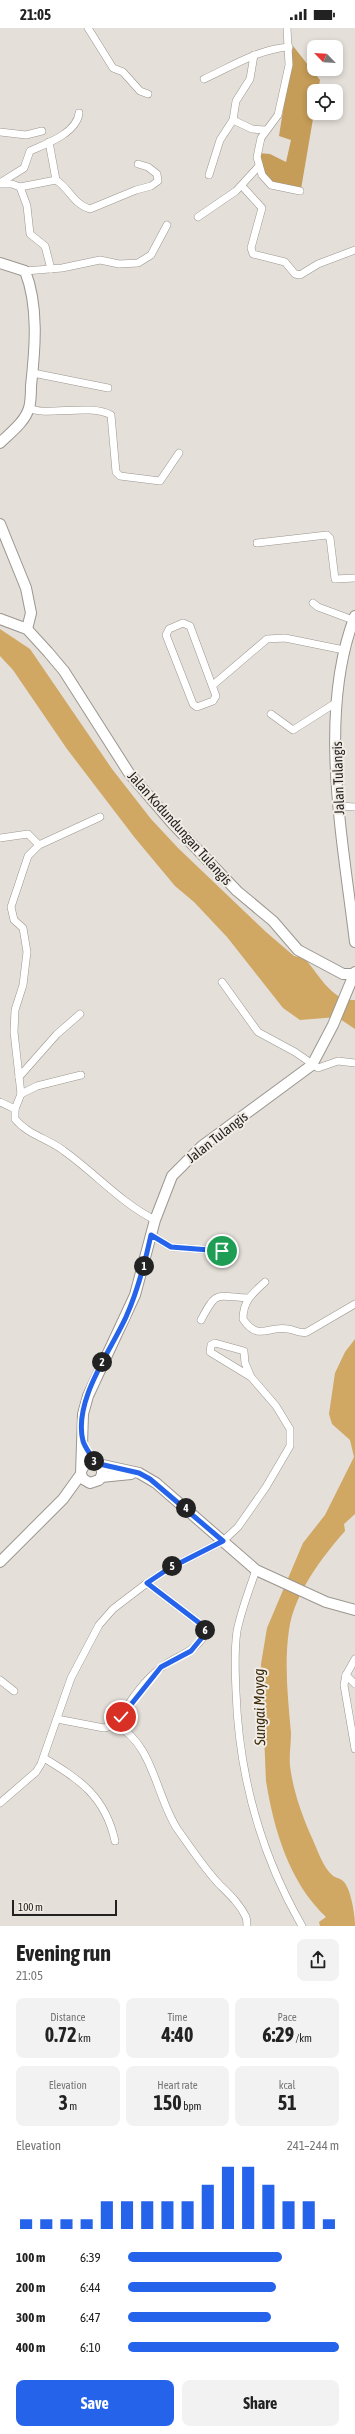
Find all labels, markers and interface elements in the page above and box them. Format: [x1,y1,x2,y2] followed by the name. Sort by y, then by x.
[20,6,51,23] text: 21:05
[307,40,343,76] north arrow
[307,40,343,120] map controls
[307,84,343,120] button: locate
[329,741,347,815] street label: Jalan Tulangis
[125,768,235,888] street label: Jalan Kodundungan Tulangis
[183,1108,251,1166] street label: Jalan Tulangis
[205,1234,239,1268] pin
[211,1240,233,1262] icon: arrive
[134,1256,154,1276] pin: 1
[141,1260,147,1272] text: 1
[92,1352,112,1372] pin: 2
[99,1356,105,1368] text: 2
[84,1451,104,1471] pin: 3
[91,1455,97,1467] text: 3
[176,1498,196,1518] pin: 4
[183,1502,189,1514] text: 4
[162,1556,182,1576] pin: 5
[169,1560,175,1572] text: 5
[195,1620,215,1640] pin: 6
[202,1624,208,1636] text: 6
[250,1668,268,1747] water label: Sungai Moyog
[104,1700,138,1734] pin
[110,1706,132,1728] icon: check
[12,1898,117,1917] scale bar
[18,1901,43,1913] text: 100 m
[297,1939,339,1981] button: share
[16,1940,111,1966] text: Evening run
[16,1968,43,1983] text: 21:05
[50,2011,85,2023] text: Distance
[167,2011,188,2023] text: Time
[277,2011,297,2023] text: Pace
[45,2023,77,2046] text: 0.72
[162,2023,193,2046] text: 4:40
[262,2023,294,2046] text: 6:29
[77,2032,91,2044] text: km
[294,2032,312,2044] text: /km
[49,2079,87,2091] text: Elevation
[157,2079,198,2091] text: Heart rate
[279,2079,296,2091] text: kcal
[58,2091,68,2114] text: 3
[153,2091,182,2114] text: 150
[278,2091,297,2114] text: 51
[68,2100,77,2112] text: m
[182,2100,202,2112] text: bpm
[16,2138,61,2153] text: Elevation
[287,2138,339,2153] text: 241–244 m
[16,2250,45,2265] text: 100 m
[80,2250,101,2265] text: 6:39
[16,2280,45,2295] text: 200 m
[80,2280,101,2295] text: 6:44
[16,2310,45,2325] text: 300 m
[80,2310,101,2325] text: 6:47
[16,2340,45,2355] text: 400 m
[80,2340,101,2355] text: 6:10
[16,2380,174,2426] button: Save
[182,2380,339,2426] button: Share

